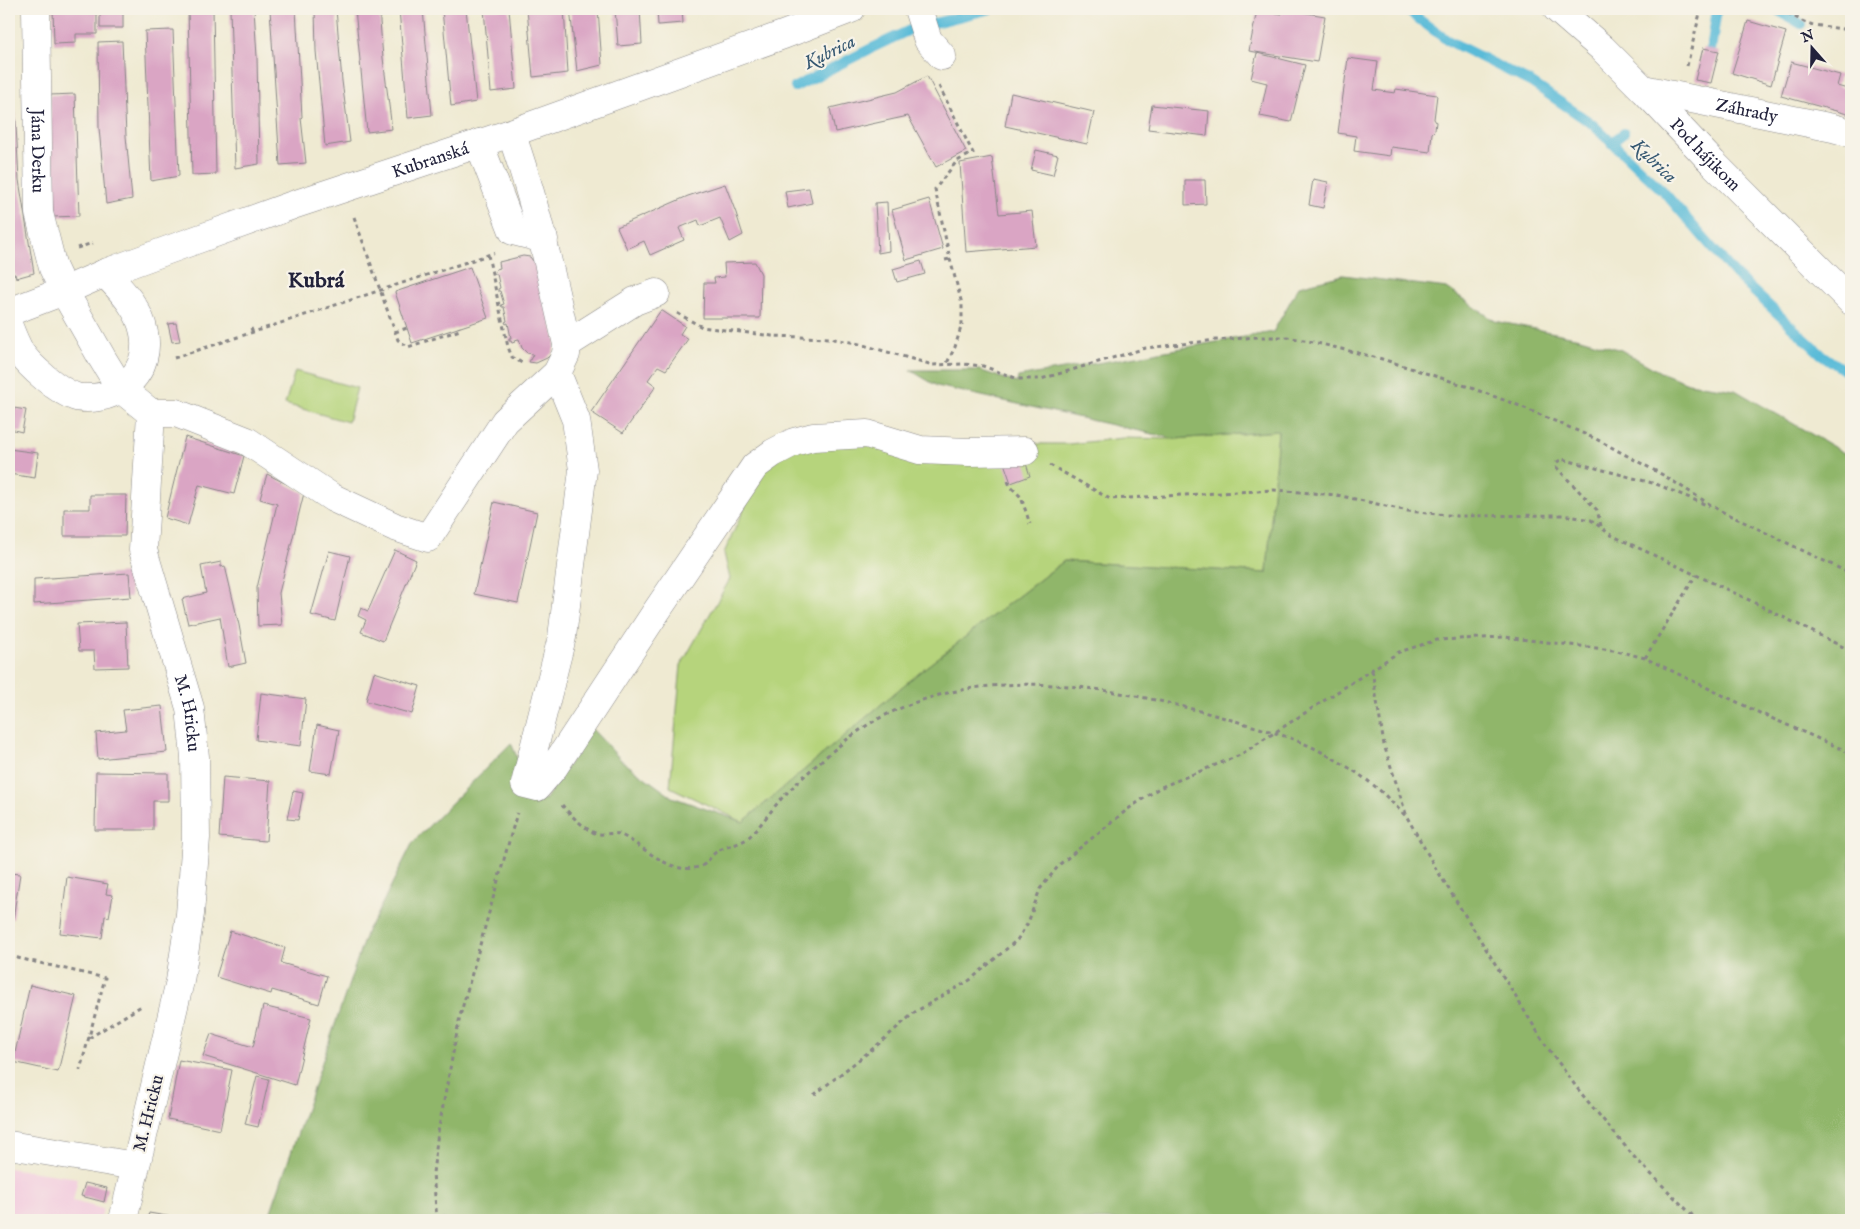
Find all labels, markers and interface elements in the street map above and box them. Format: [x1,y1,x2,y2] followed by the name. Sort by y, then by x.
[1788,22,1838,72] north arrow
[1798,26,1817,48] text: N
[799,30,860,76] water label: Kubrica
[1713,94,1780,129] street label: Záhrady
[24,107,49,193] street label: Jána Derku
[1664,114,1745,197] street label: Pod hájikom
[1625,133,1682,189] water label: Kubrica
[389,138,472,185] street label: Kubranská
[288,267,345,295] district label: Kubrá
[168,672,204,753] street label: M. Hricku
[129,1073,170,1154] street label: M. Hricku

